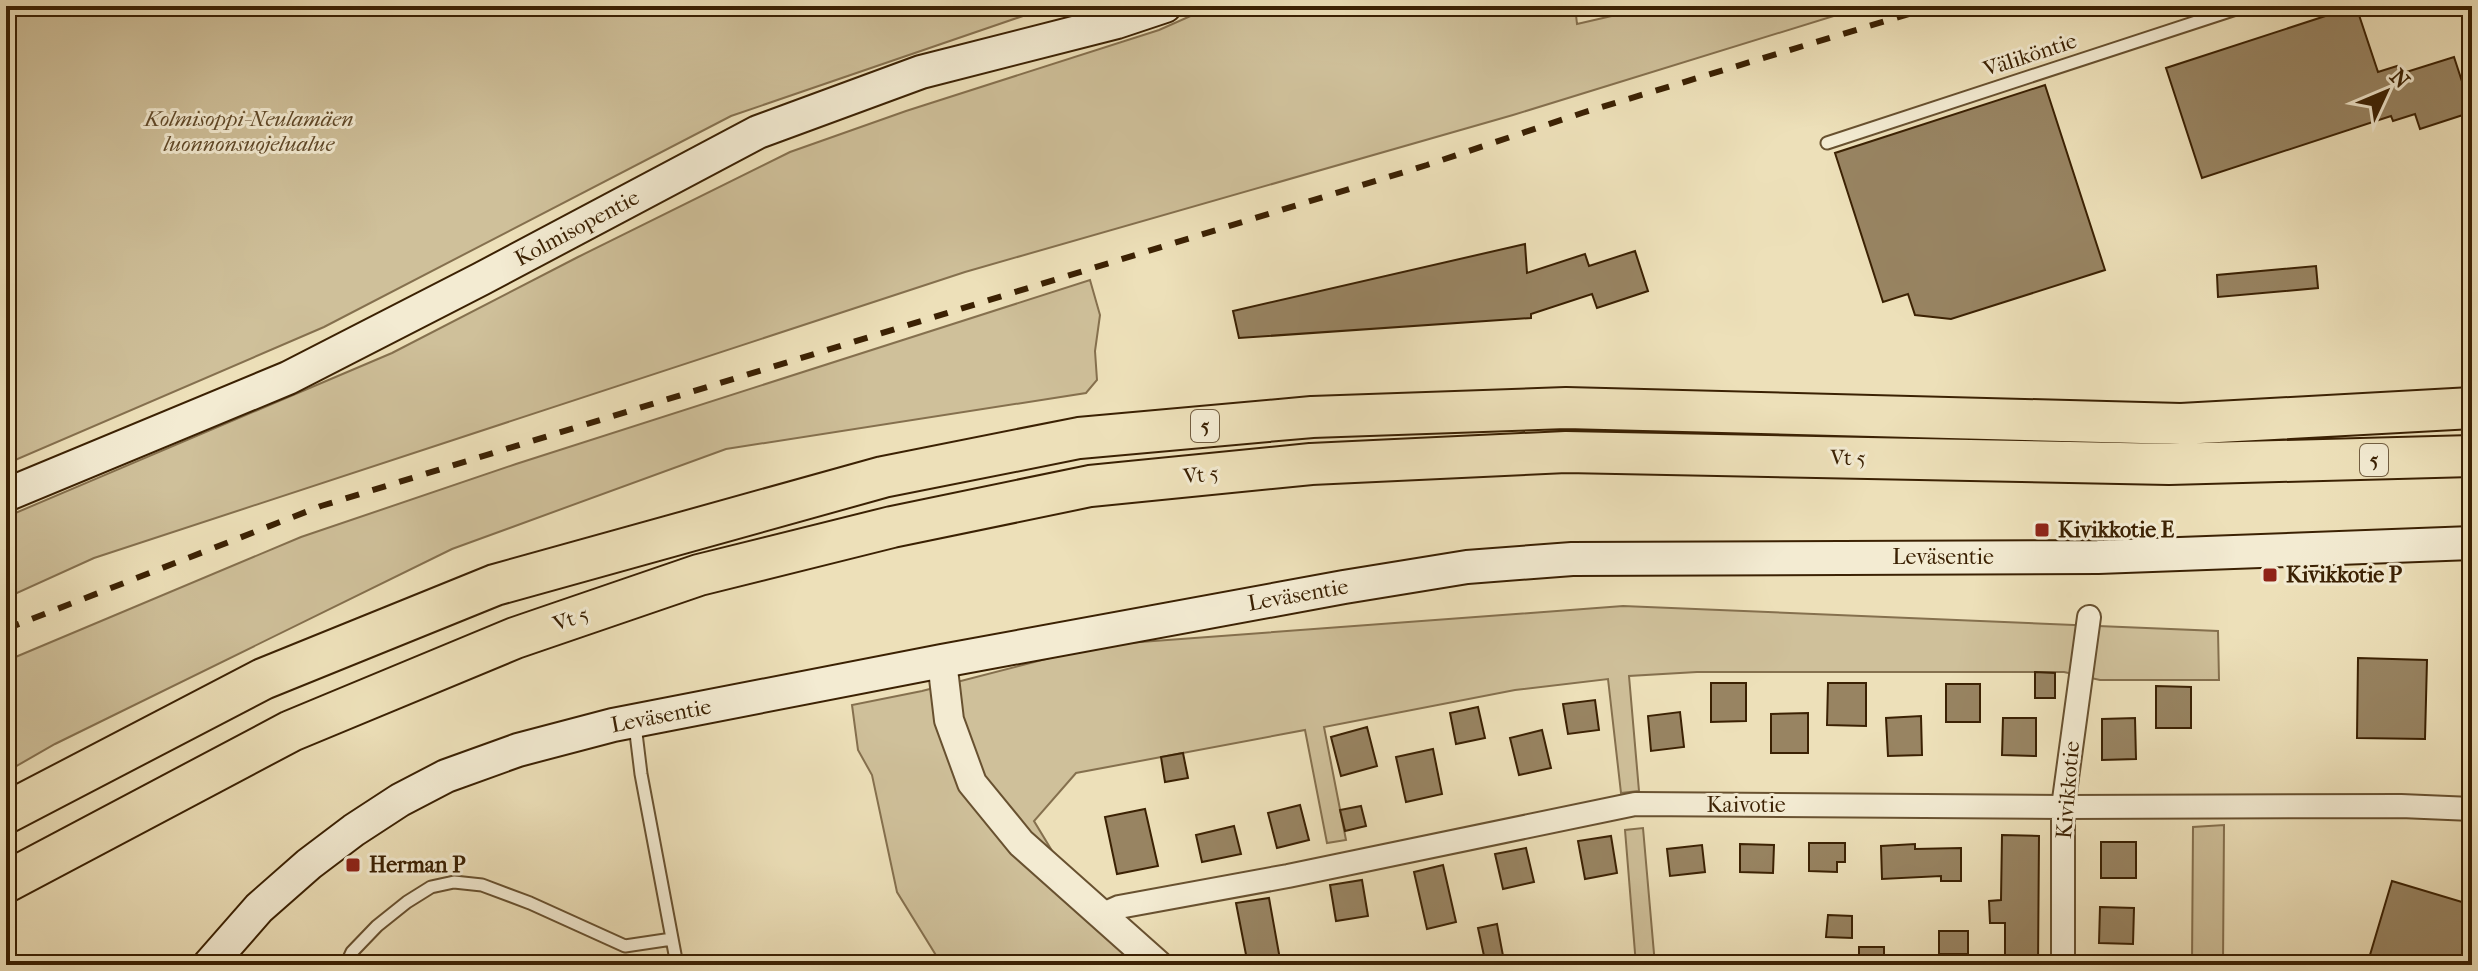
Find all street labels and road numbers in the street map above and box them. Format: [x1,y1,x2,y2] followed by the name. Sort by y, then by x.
[1979,28,2080,83] street label: Väliköntie
[510,184,644,272] street label: Kolmisopentie
[1191,410,1219,442] road number: 5
[2360,444,2388,476] road number: 5
[1829,445,1866,471] street label: Vt 5
[1181,460,1220,490] street label: Vt 5
[1892,544,1994,570] street label: Leväsentie
[1246,573,1350,617] street label: Leväsentie
[549,601,592,637] street label: Vt 5
[609,694,714,738] street label: Leväsentie
[2051,740,2085,840] street label: Kivikkotie
[1706,792,1786,818] street label: Kaivotie

